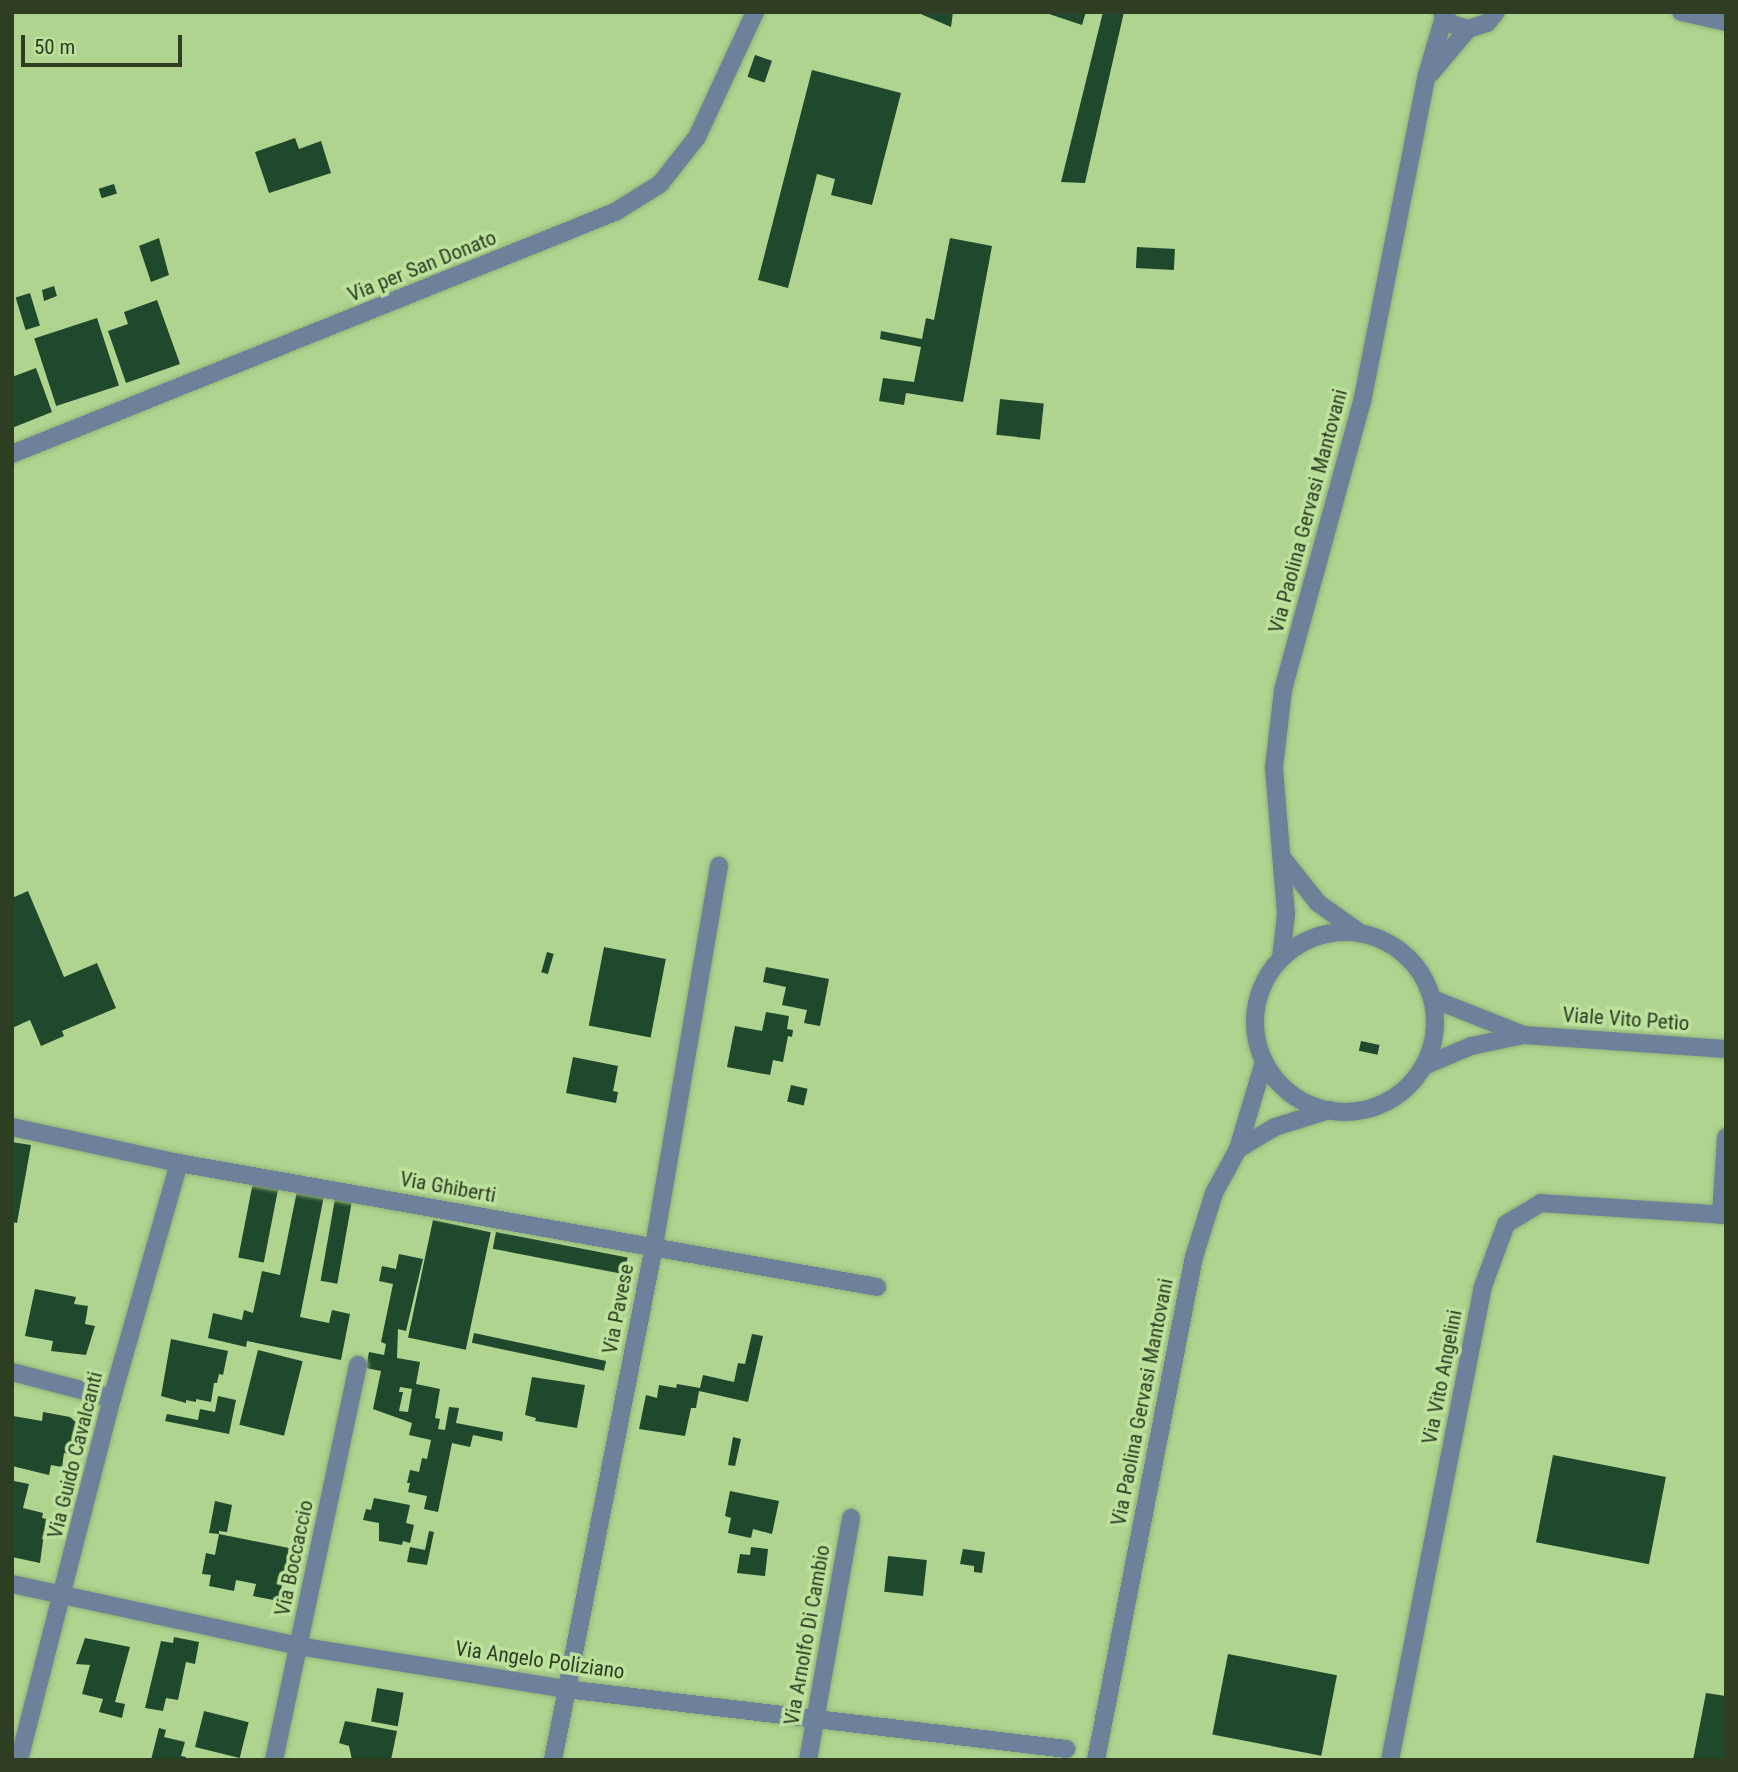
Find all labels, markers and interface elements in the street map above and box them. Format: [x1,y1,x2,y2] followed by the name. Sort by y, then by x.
[24,21,186,65] scale bar
[34,35,75,59] text: 50 m
[344,225,500,307] street label: Via per San Donato
[1263,386,1353,636] street label: Via Paolina Gervasi Mantovani
[1562,1002,1690,1036] street label: Viale Vito Petìo
[398,1166,498,1208] street label: Via Ghiberti
[597,1262,639,1356] street label: Via Pavese
[1106,1276,1178,1528] street label: Via Paolina Gervasi Mantovani
[1417,1308,1467,1446] street label: Via Vito Angelini
[42,1369,108,1541] street label: Via Guido Cavalcanti
[269,1498,319,1618] street label: Via Boccaccio
[779,1543,835,1727] street label: Via Arnolfo Di Cambio
[454,1636,626,1684] street label: Via Angelo Poliziano

